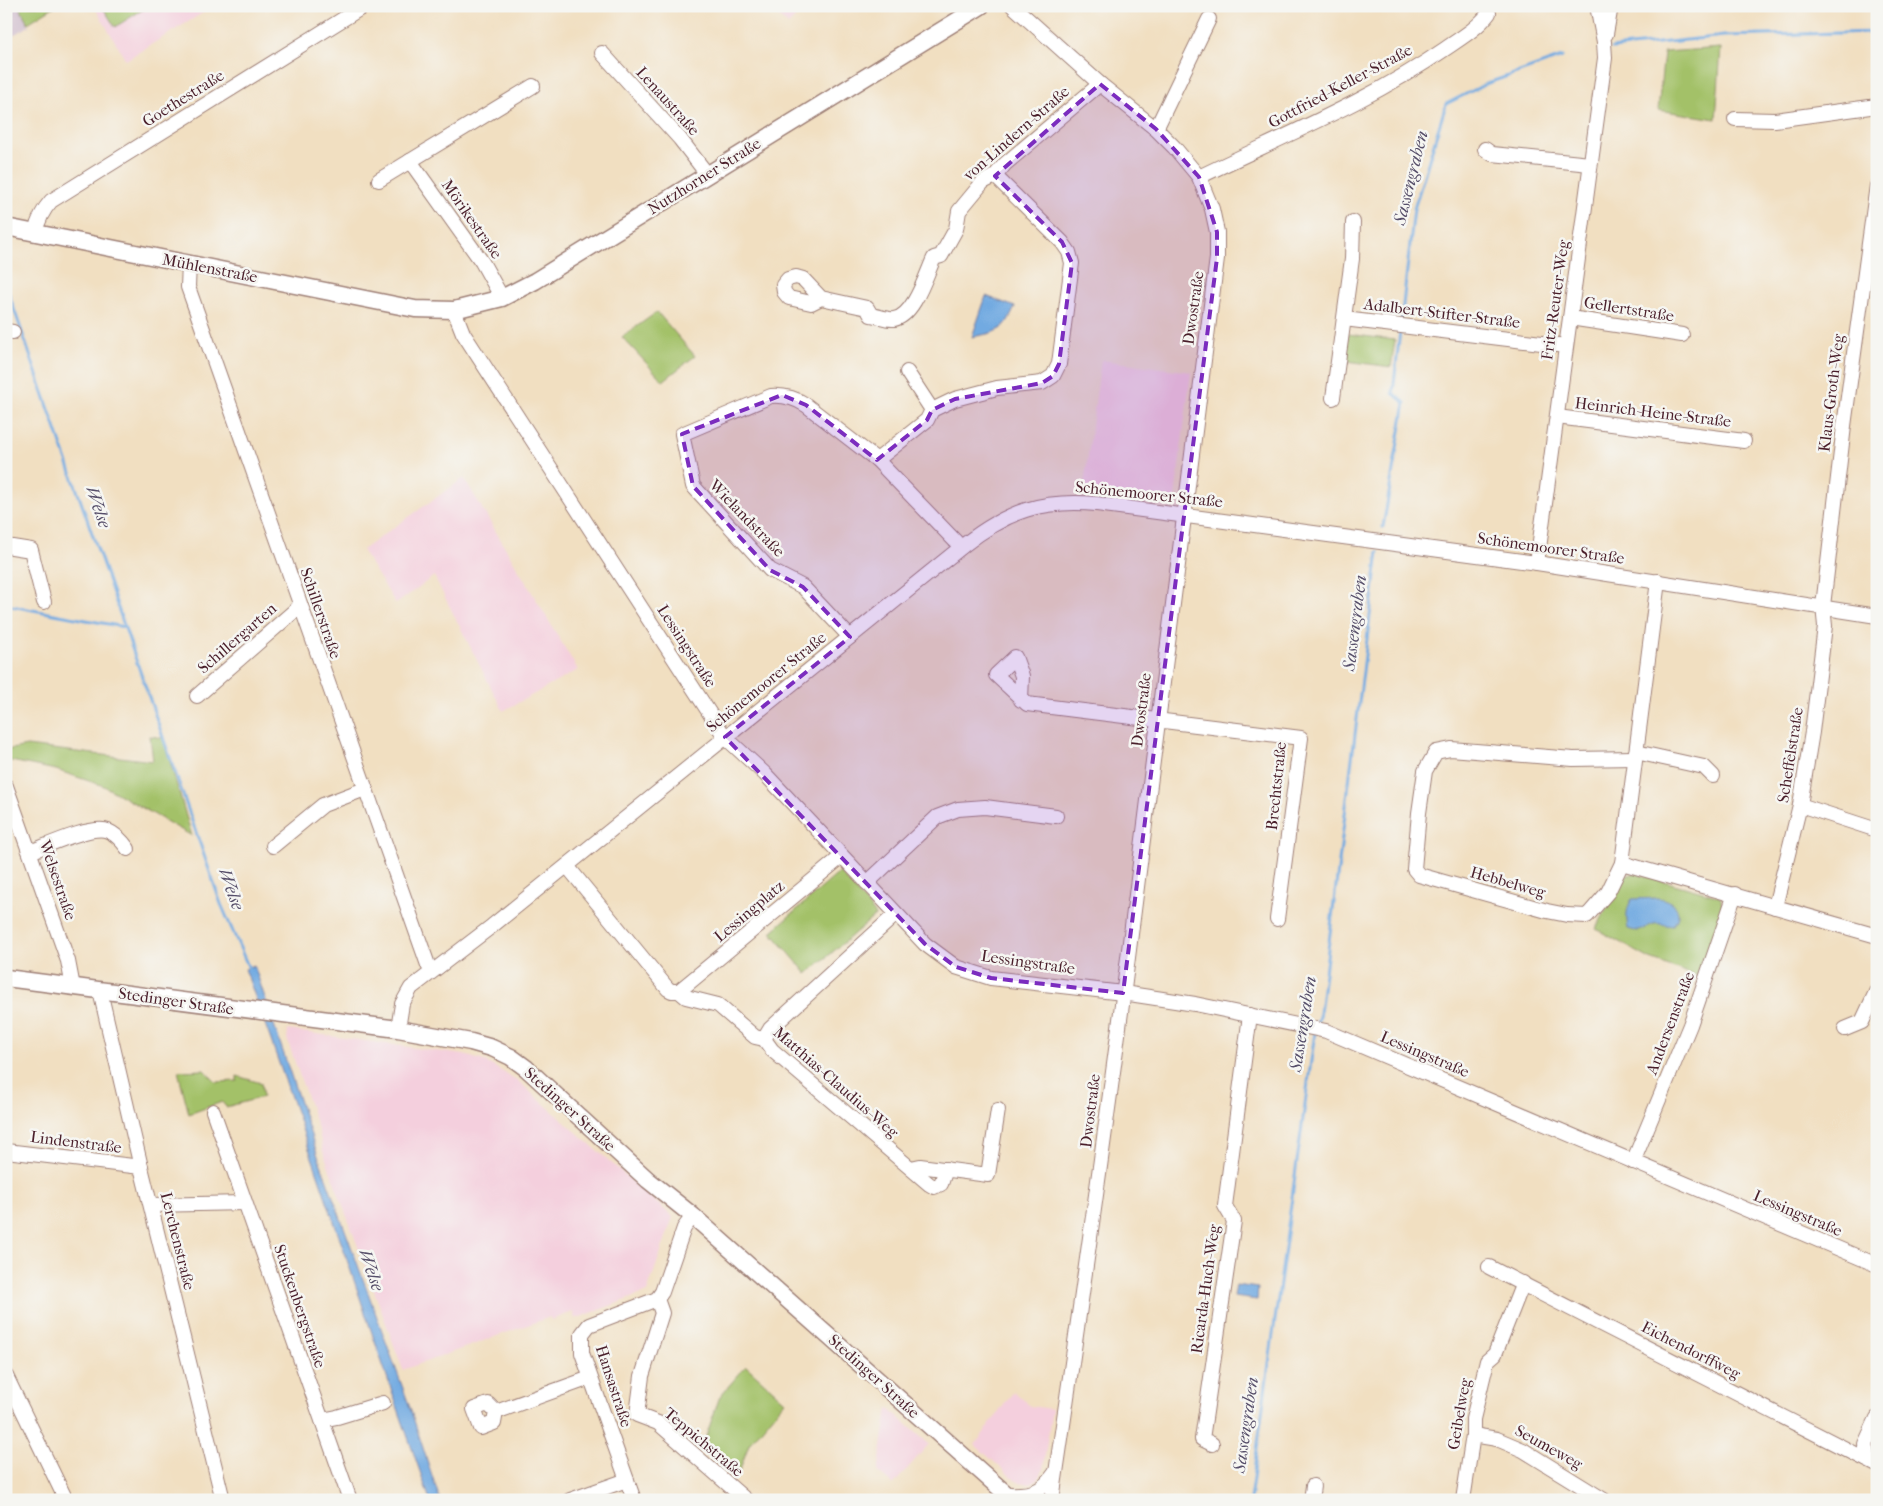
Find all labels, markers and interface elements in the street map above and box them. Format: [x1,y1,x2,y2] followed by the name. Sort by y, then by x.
[1265,40,1415,132] street label: Gottfried-Keller-Straße
[632,63,704,139] street label: Lenaustraße
[139,65,227,131] street label: Goethestraße
[959,82,1073,184] street label: von-Lindern-Straße
[1389,129,1433,228] water label: Sassengraben
[644,134,764,218] street label: Nutzhorner Straße
[438,176,506,262] street label: Mörikestraße
[1537,238,1573,361] street label: Fritz-Reuter-Weg
[161,249,259,287] street label: Mühlenstraße
[1178,270,1208,346] street label: Dwostraße
[1583,293,1675,326] street label: Gellertstraße
[1362,294,1521,332] street label: Adalbert-Stifter-Straße
[1814,333,1848,453] street label: Klaus-Groth-Weg
[1574,393,1732,431] street label: Heinrich-Heine-Straße
[705,475,789,561] street label: Wielandstraße
[1074,477,1224,511] street label: Schönemoorer Straße
[81,483,115,531] water label: Welse
[1476,528,1626,568] street label: Schönemoorer Straße
[297,565,345,661] street label: Schillerstraße
[1339,574,1371,673] water label: Sassengraben
[194,598,281,677] street label: Schillergarten
[653,601,721,691] street label: Lessingstraße
[702,628,830,736] street label: Schönemoorer Straße
[1127,672,1155,748] street label: Dwostraße
[1773,706,1807,804] street label: Scheffelstraße
[1262,741,1290,831] street label: Brechtstraße
[35,837,81,923] street label: Welsestraße
[1468,862,1548,902] street label: Hebbelweg
[214,865,248,913] water label: Welse
[710,876,788,946] street label: Lessingplatz
[980,946,1076,978] street label: Lessingstraße
[1641,969,1698,1078] street label: Andersenstraße
[1285,975,1321,1074] water label: Sassengraben
[117,984,235,1019] street label: Stedinger Straße
[770,1022,903,1142] street label: Matthias-Claudius-Weg
[1378,1027,1472,1081] street label: Lessingstraße
[520,1063,620,1155] street label: Stedinger Straße
[1076,1073,1104,1149] street label: Dwostraße
[29,1127,123,1157] street label: Lindenstraße
[1751,1186,1845,1240] street label: Lessingstraße
[157,1190,199,1292] street label: Lerchenstraße
[1187,1223,1224,1355] street label: Ricarda-Huch-Weg
[270,1242,330,1370] street label: Stuckenbergstraße
[354,1246,388,1294] water label: Welse
[1638,1317,1744,1383] street label: Eichendorffweg
[824,1330,924,1422] street label: Stedinger Straße
[592,1343,636,1430] street label: Hansastraße
[1229,1376,1263,1475] water label: Sassengraben
[1443,1376,1475,1451] street label: Geibelweg
[660,1403,748,1481] street label: Teppichstraße
[1512,1421,1586,1474] street label: Seumeweg

